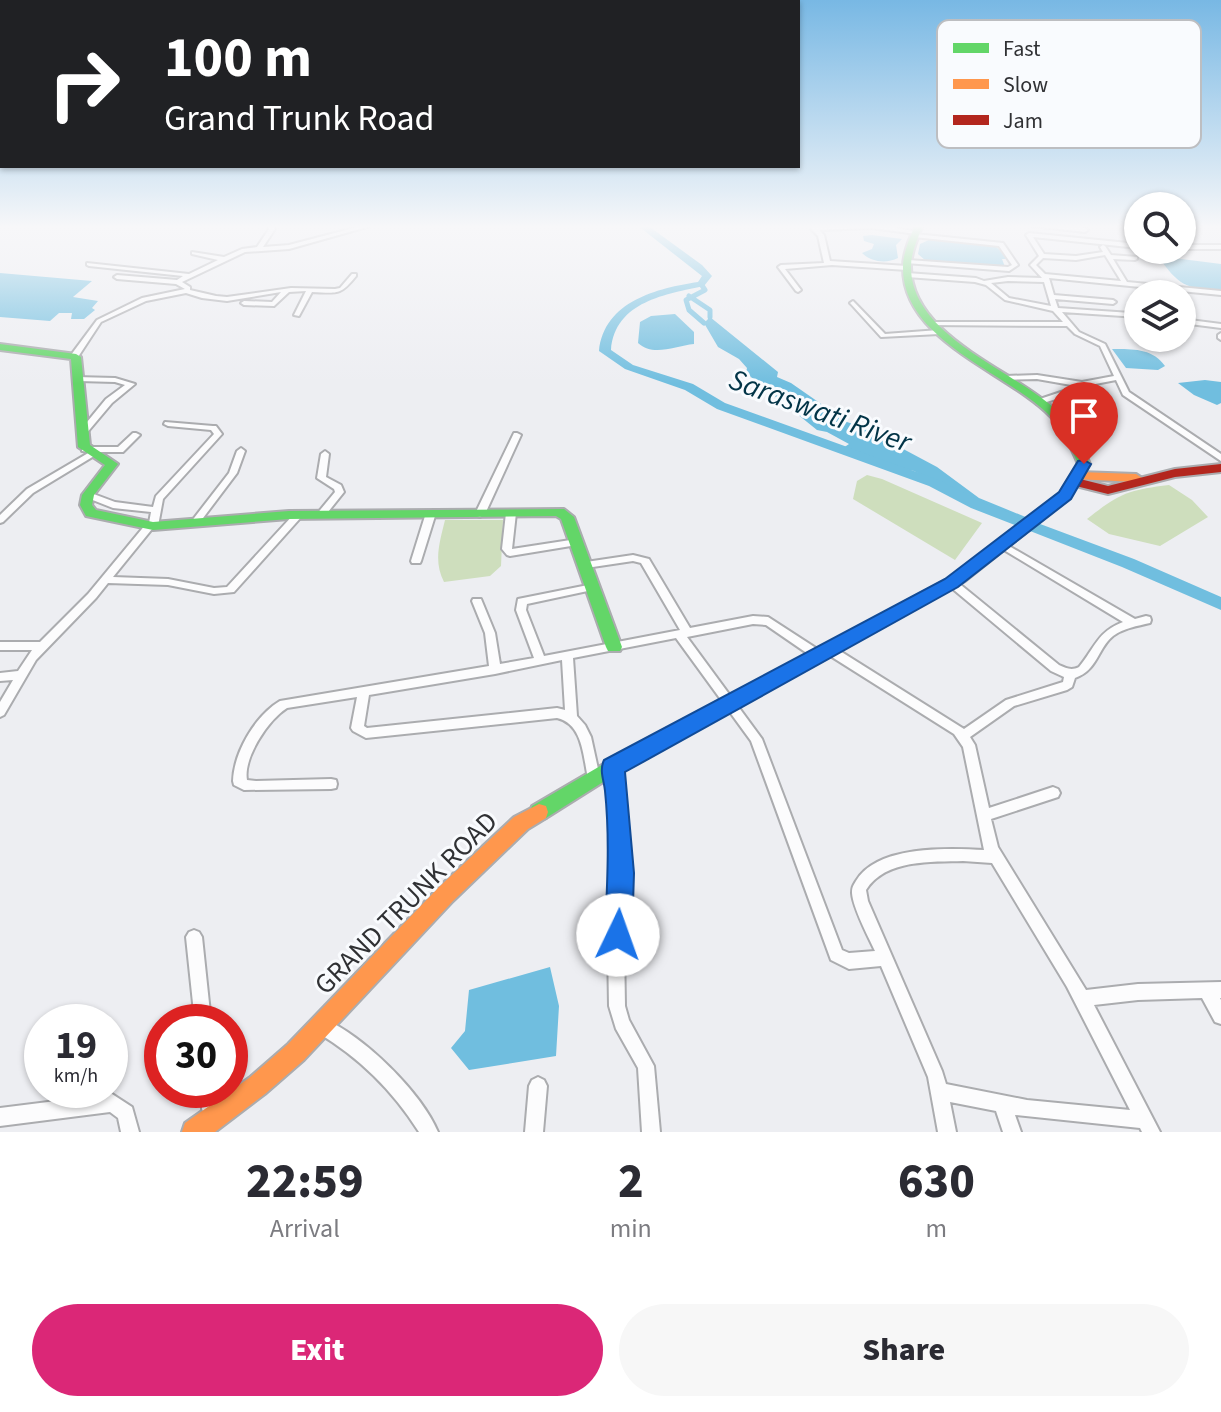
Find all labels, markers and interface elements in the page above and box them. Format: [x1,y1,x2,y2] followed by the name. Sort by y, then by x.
[164,19,312,98] text: 100 m
[937,20,1201,148] legend
[32,32,136,136] icon: right
[1003,33,1041,65] text: Fast
[1003,69,1048,101] text: Slow
[164,93,435,144] text: Grand Trunk Road
[1003,105,1043,137] text: Jam
[1124,192,1196,352] map controls
[1124,192,1196,264] button: search
[1124,280,1196,352] button: layers
[723,358,919,464] water label: Saraswati River
[1050,382,1118,464] pin
[1062,394,1106,438] icon: arrive
[305,802,507,1004] street label: GRAND TRUNK ROAD
[576,893,660,977] position arrow
[144,1004,248,1108] speed limit sign: 30
[55,1017,97,1074] text: 19
[54,1062,98,1090] text: km/h
[246,1148,364,1216] text: 22:59
[618,1148,644,1216] text: 2
[898,1148,975,1216] text: 630
[270,1210,340,1247] text: Arrival
[610,1210,652,1247] text: min
[926,1210,947,1247] text: m
[32,1304,603,1396] button: Exit
[619,1304,1189,1396] button: Share

